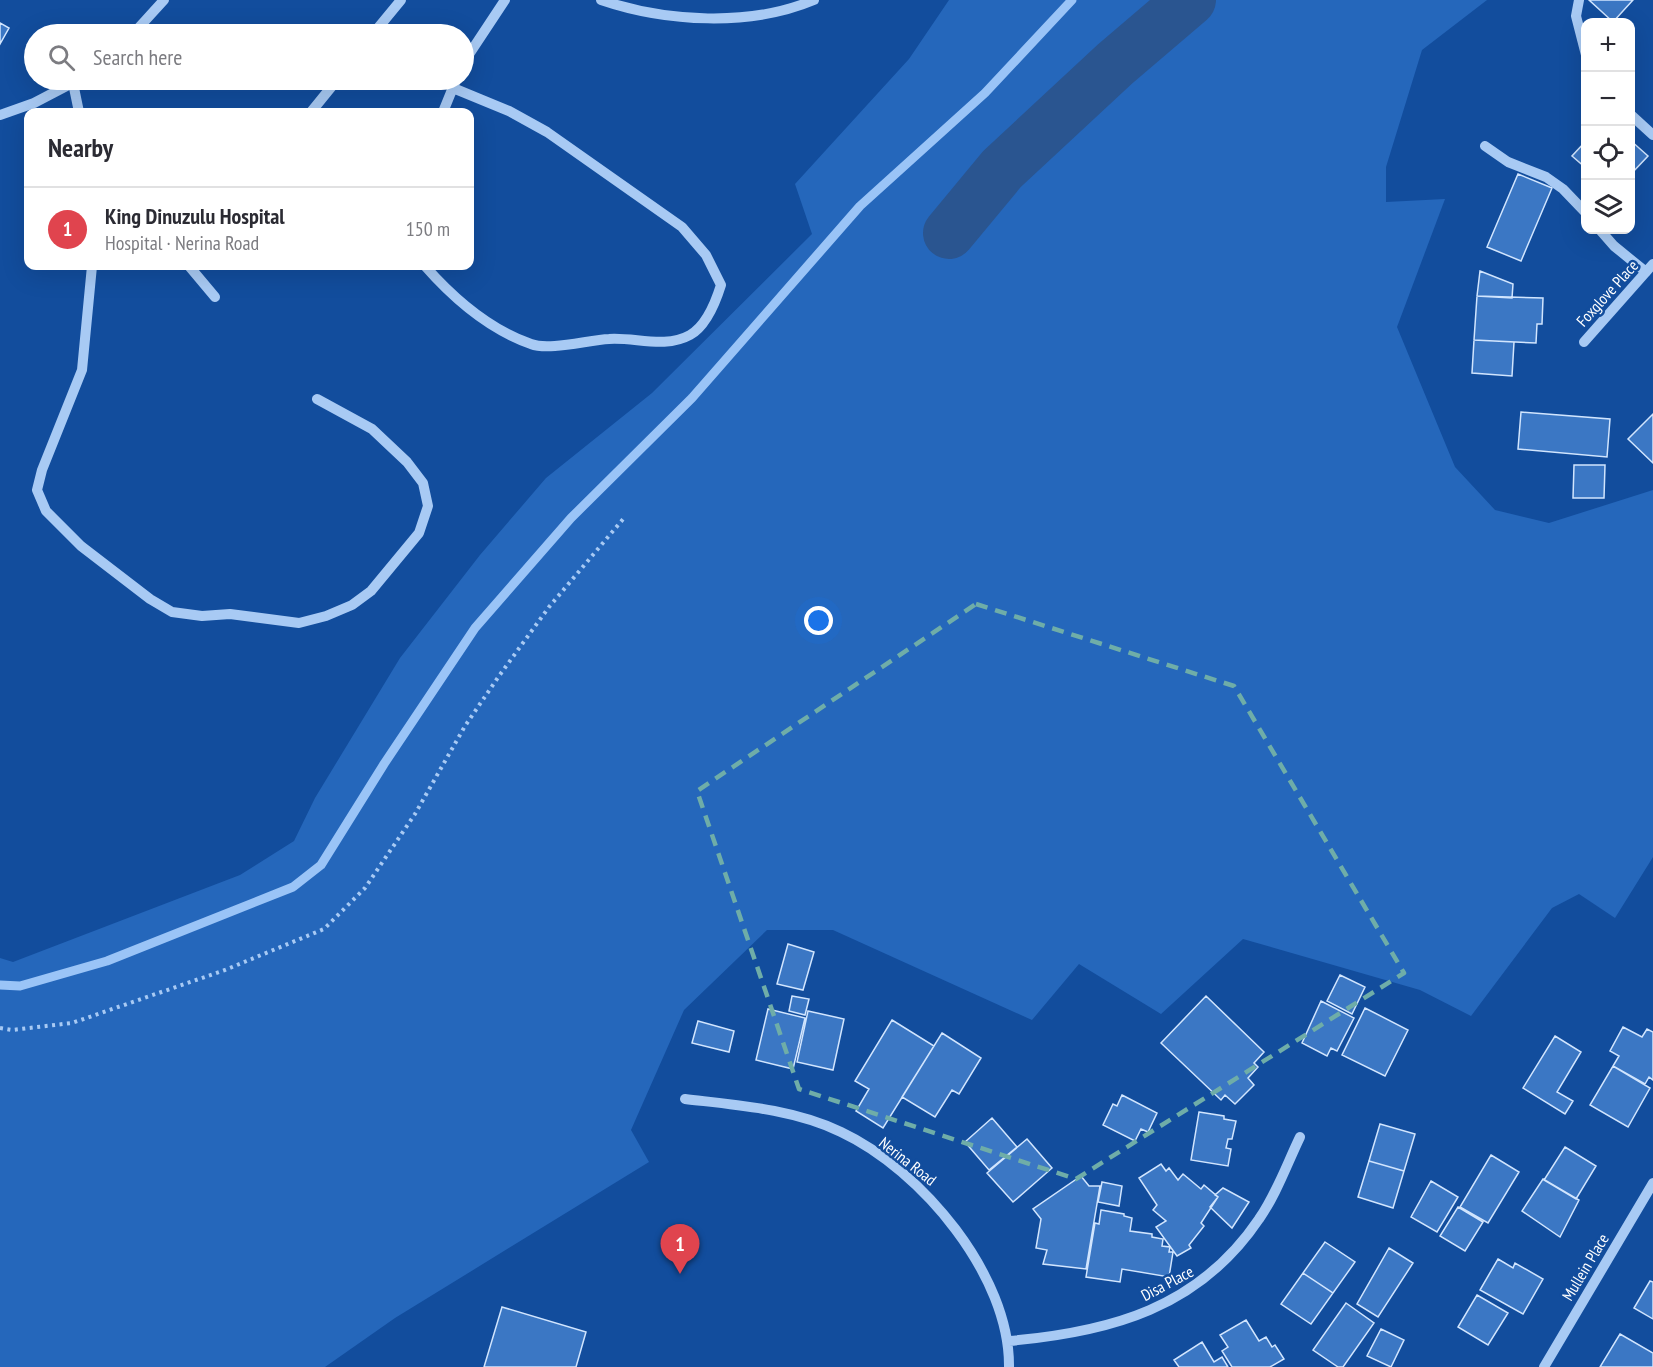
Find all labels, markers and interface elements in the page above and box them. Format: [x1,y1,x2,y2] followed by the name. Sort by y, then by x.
[1581,18,1635,234] map controls
[1581,18,1635,72] button: +
[24,24,474,90] search box
[45,41,78,74] icon: search
[93,43,182,71] text: Search here
[1581,72,1635,126] button: −
[1581,126,1635,180] button: locate
[48,131,113,164] text: Nearby
[1581,180,1635,234] button: layers
[105,202,285,230] text: King Dinuzulu Hospital
[63,216,72,242] text: 1
[406,216,450,242] text: 150 m
[105,230,259,256] text: Hospital · Nerina Road
[1572,256,1642,330] street label: Foxglove Place
[804,606,833,635] your location
[875,1132,941,1190] street label: Nerina Road
[660,1224,700,1274] pin: 1
[1557,1230,1613,1304] street label: Mullein Place
[1137,1261,1197,1305] street label: Disa Place

